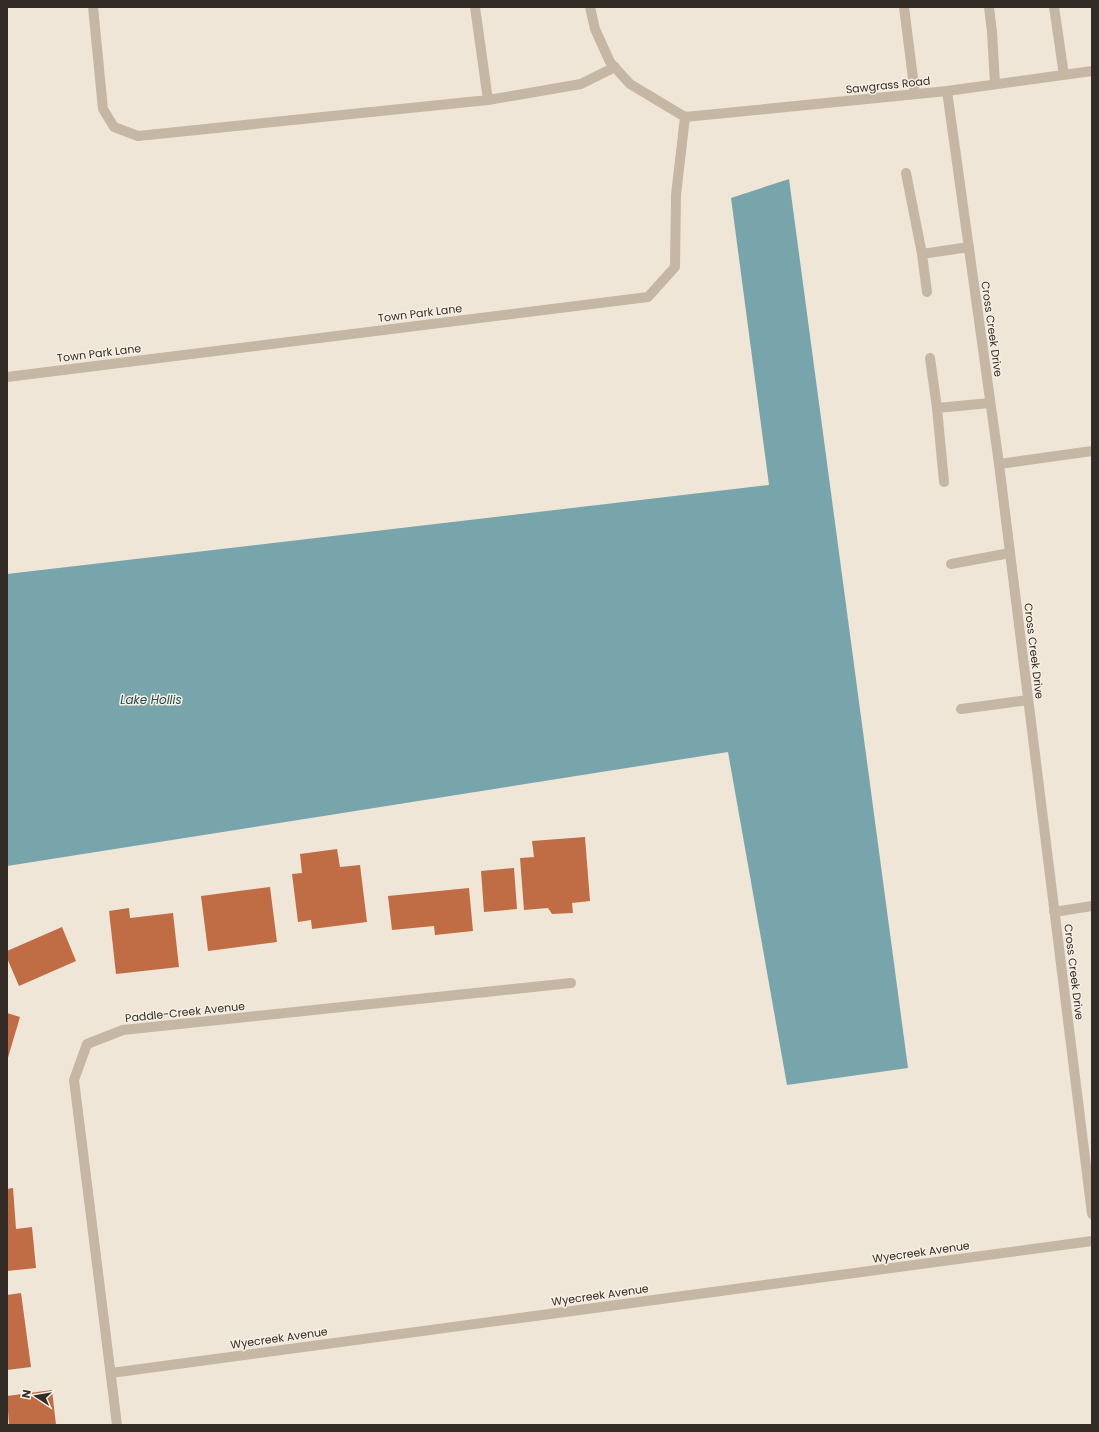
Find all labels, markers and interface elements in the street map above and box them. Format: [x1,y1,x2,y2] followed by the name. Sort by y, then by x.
[845,73,931,97] street label: Sawgrass Road
[977,280,1007,378] street label: Cross Creek Drive
[377,300,463,326] street label: Town Park Lane
[56,340,142,366] street label: Town Park Lane
[1020,602,1048,700] street label: Cross Creek Drive
[120,691,182,708] water label: Lake Hollis
[1060,923,1088,1021] street label: Cross Creek Drive
[124,998,246,1026] street label: Paddle-Creek Avenue
[871,1237,971,1267] street label: Wyecreek Avenue
[550,1280,650,1310] street label: Wyecreek Avenue
[229,1323,329,1353] street label: Wyecreek Avenue
[16,1376,56,1416] north arrow
[18,1388,35,1400] text: N

